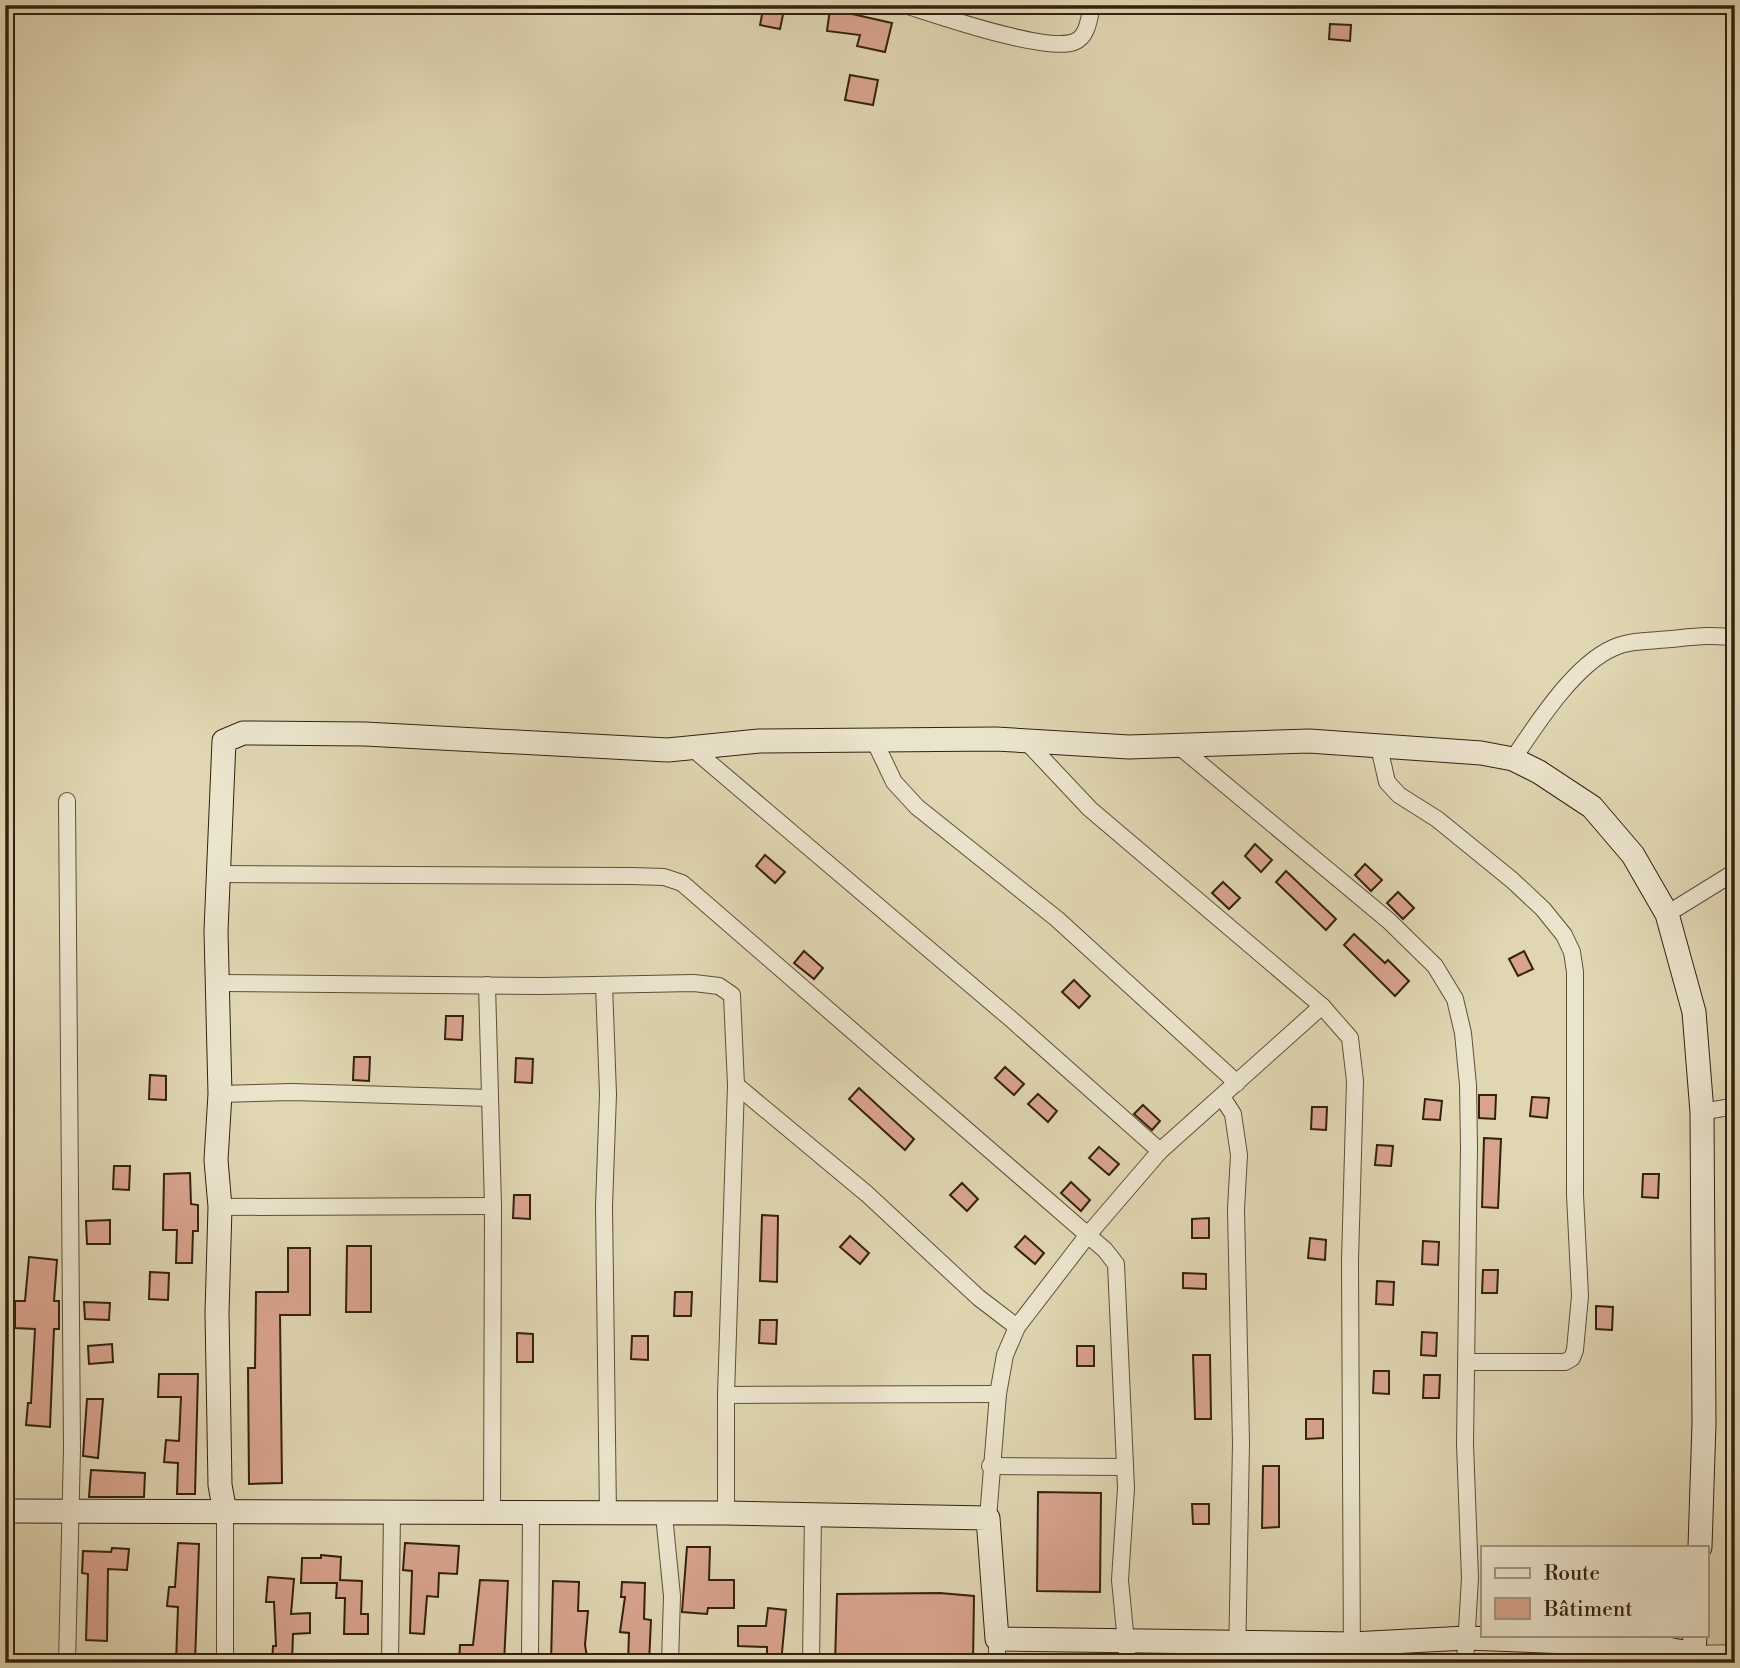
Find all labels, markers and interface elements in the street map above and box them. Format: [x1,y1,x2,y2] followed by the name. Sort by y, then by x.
[1481,1546,1708,1636] legend
[1544,1561,1600,1587] text: Route
[1543,1597,1633,1623] text: Bâtiment

